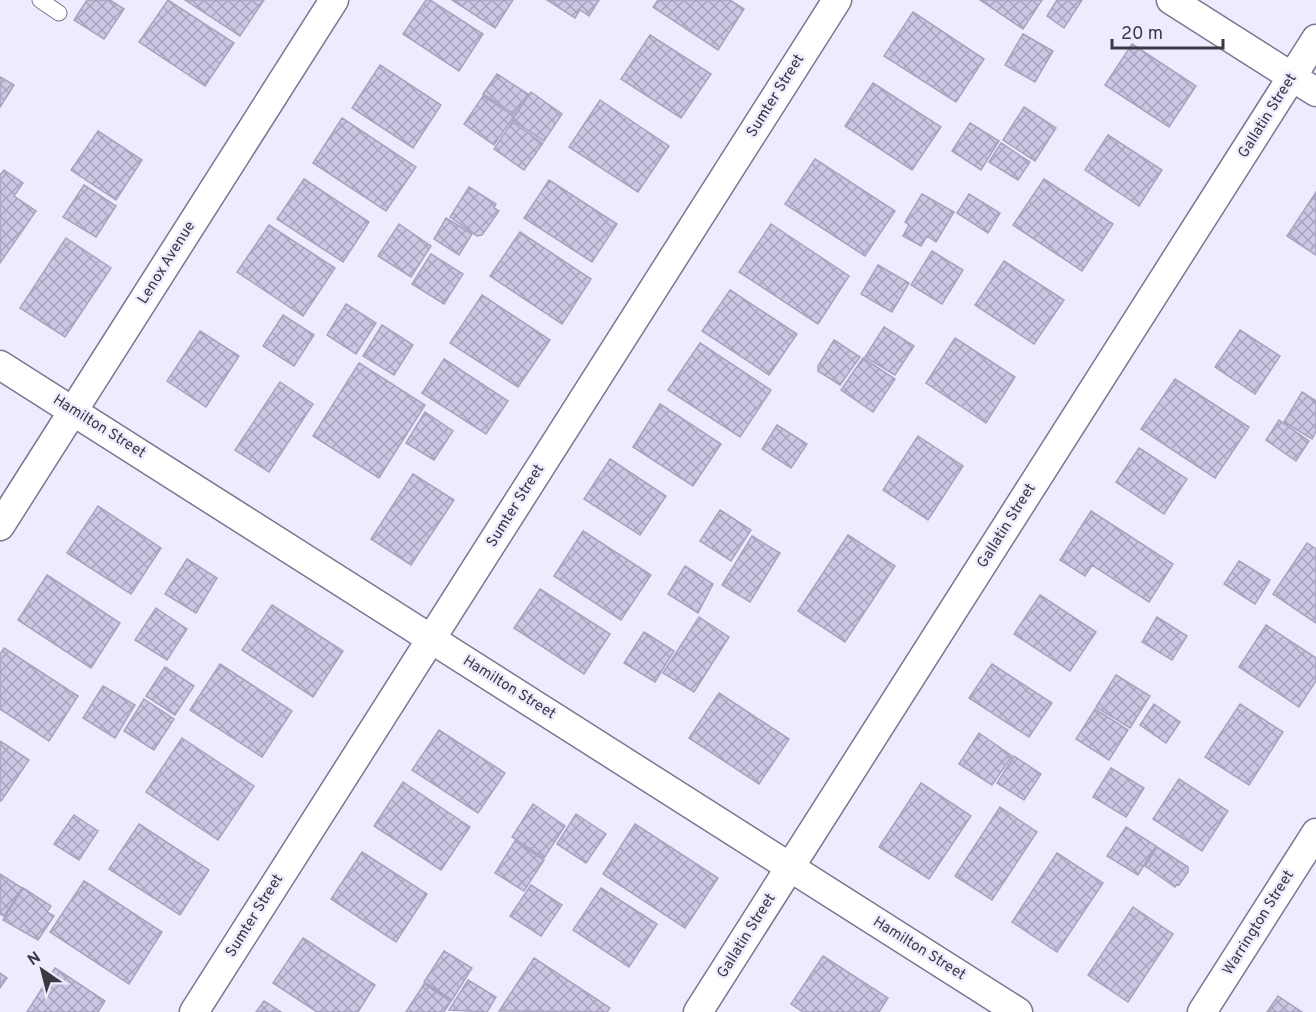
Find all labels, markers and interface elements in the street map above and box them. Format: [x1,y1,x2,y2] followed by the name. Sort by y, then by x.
[1112,12,1223,50] scale bar
[1121,23,1163,46] text: 20 m
[743,51,809,141] street label: Sumter Street
[1234,70,1302,162] street label: Gallatin Street
[134,218,200,308] street label: Lenox Avenue
[49,391,149,463] street label: Hamilton Street
[483,461,549,551] street label: Sumter Street
[973,480,1041,572] street label: Gallatin Street
[459,652,559,724] street label: Hamilton Street
[1219,867,1299,979] street label: Warrington Street
[222,871,288,961] street label: Sumter Street
[713,890,781,982] street label: Gallatin Street
[869,913,969,985] street label: Hamilton Street
[12,940,72,1000] north arrow
[24,948,45,971] text: N

